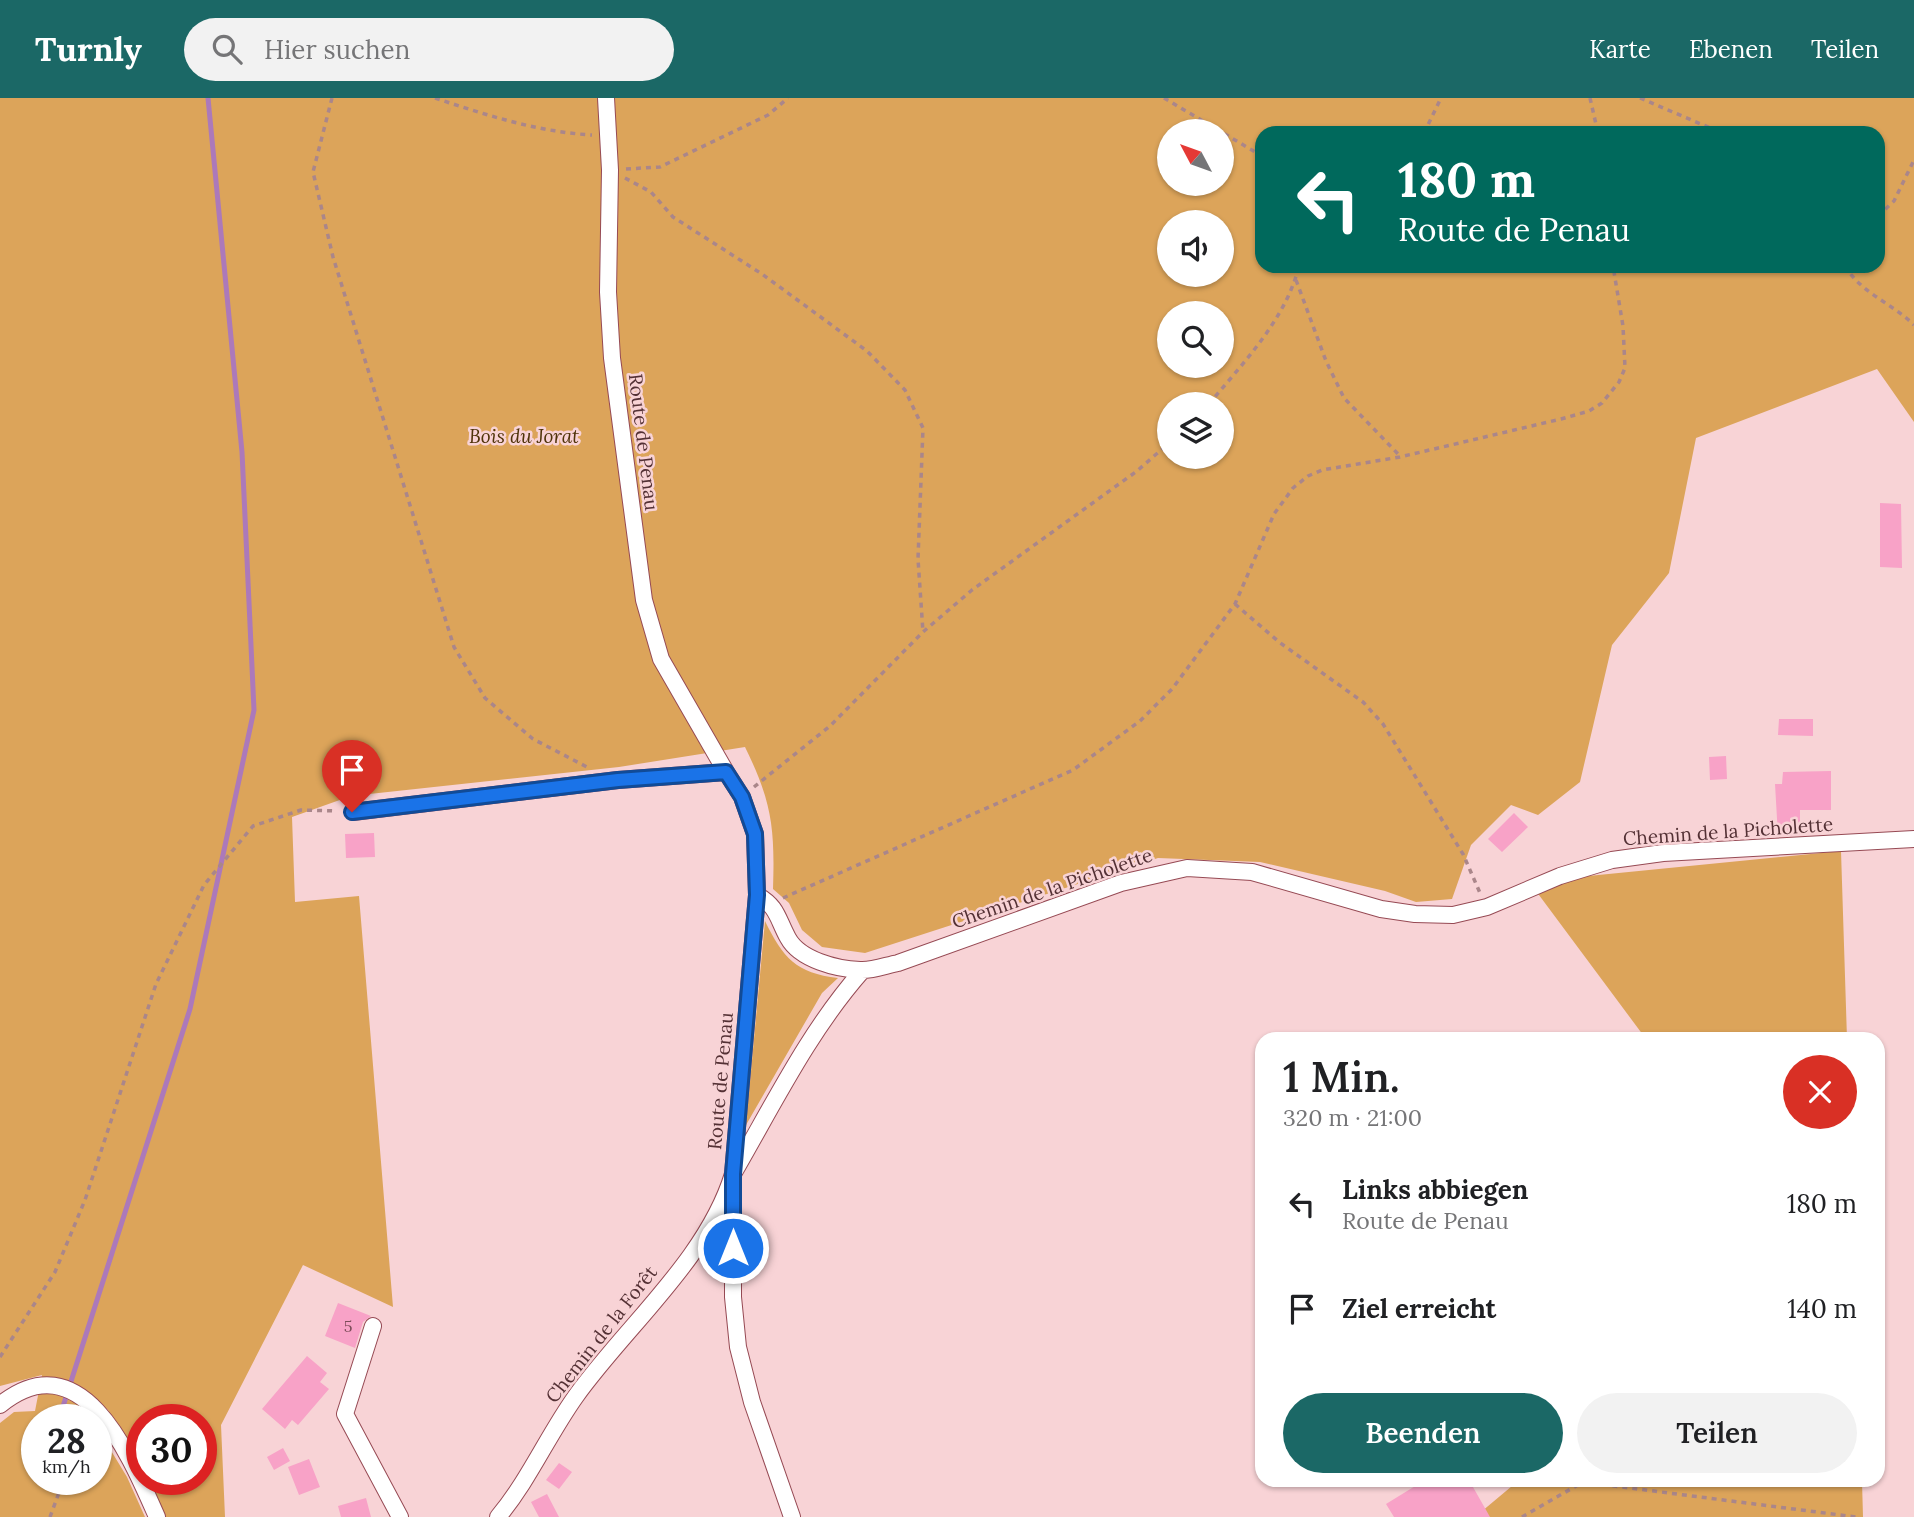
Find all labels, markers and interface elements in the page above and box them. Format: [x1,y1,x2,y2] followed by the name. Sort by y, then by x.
[184,18,674,81] search box
[35,28,142,70] text: Turnly
[208,30,246,68] icon: search
[264,33,410,66] text: Hier suchen
[1589,34,1651,65] text: Karte
[1689,34,1773,65] text: Ebenen
[1811,34,1879,65] text: Teilen
[1157,119,1234,196] north arrow
[1157,119,1234,469] map controls
[1398,148,1535,210] text: 180 m
[1283,154,1374,245] icon: left
[1398,209,1630,250] text: Route de Penau
[1157,210,1234,287] button: sound
[1157,301,1234,378] button: search
[624,372,664,512] street label: Route de Penau
[1157,392,1234,469] button: layers
[469,424,579,448] park label: Bois du Jorat
[322,740,382,812] pin
[333,751,371,789] icon: arrive
[1622,812,1834,850] street label: Chemin de la Picholette
[949,842,1155,934] street label: Chemin de la Picholette
[702,1011,738,1151] street label: Route de Penau
[1283,1050,1400,1104] text: 1 Min.
[1783,1055,1857,1129] button: close
[1283,1103,1422,1132] text: 320 m · 21:00
[1342,1173,1528,1206] text: Links abbiegen
[1283,1185,1321,1223] icon: left
[1787,1187,1857,1220] text: 180 m
[1342,1206,1509,1235] text: Route de Penau
[696,1211,770,1285] position arrow
[540,1260,662,1407] street label: Chemin de la Forêt
[1283,1290,1321,1328] icon: arrive
[1342,1292,1496,1325] text: Ziel erreicht
[1787,1292,1857,1325] text: 140 m
[344,1316,352,1336] house number: 5
[1283,1393,1563,1473] button: Beenden
[1577,1393,1857,1473] button: Teilen
[126,1404,217,1495] speed limit sign: 30
[47,1418,86,1463] text: 28
[42,1455,91,1478] text: km/h

